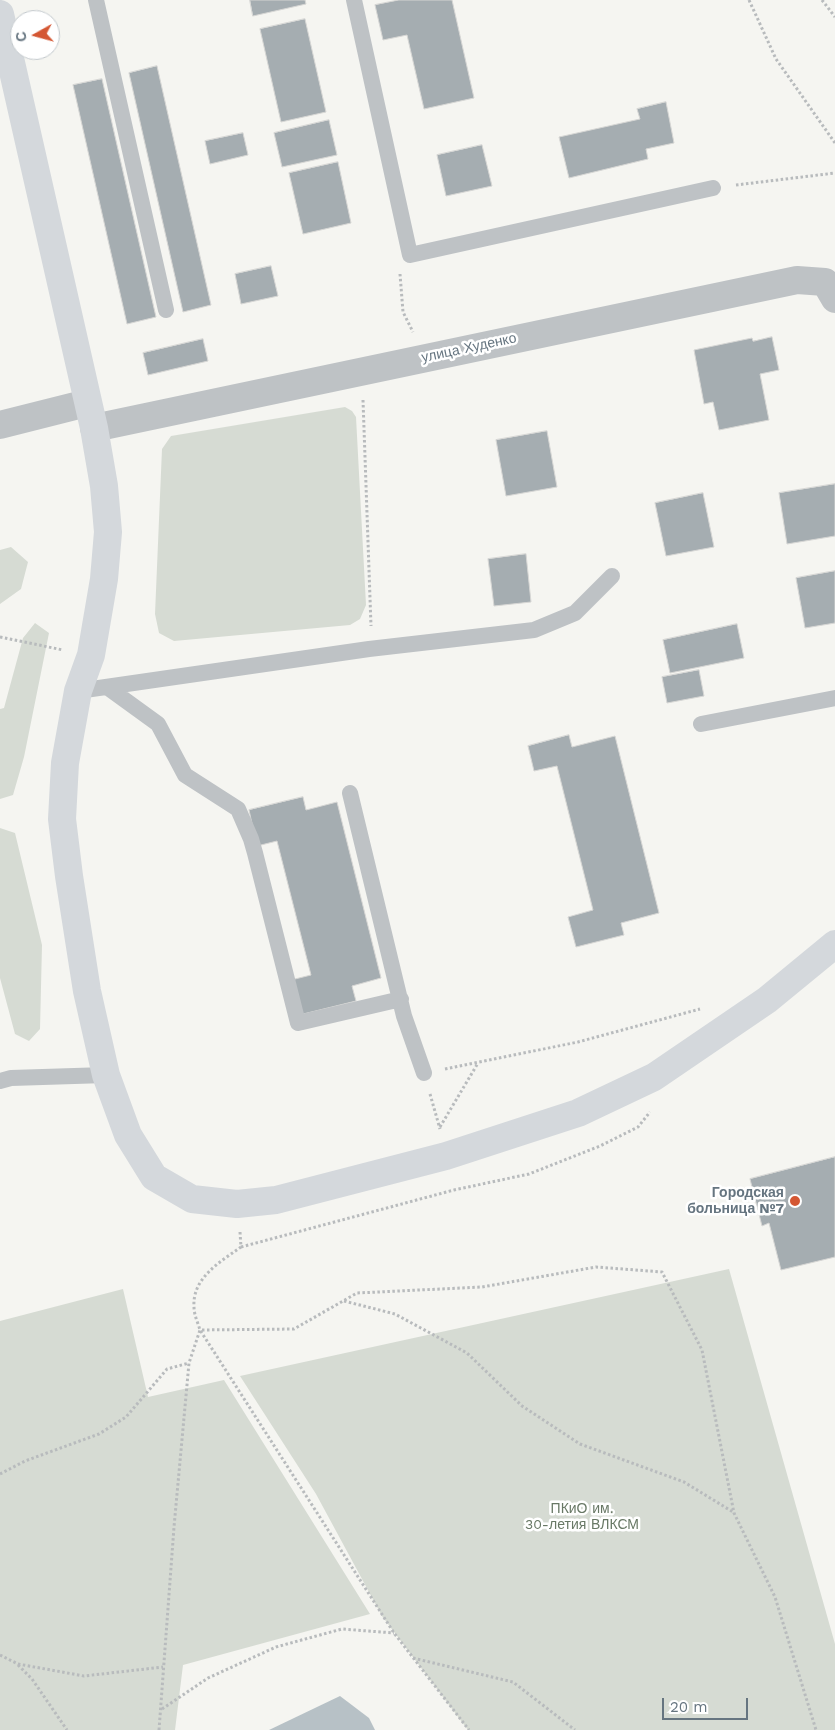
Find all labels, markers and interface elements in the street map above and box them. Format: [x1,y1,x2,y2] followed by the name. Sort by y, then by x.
[10,10,60,60] north arrow
[13,31,30,43] text: С
[420,330,518,366] street label: улица Худенко
[687,1185,784,1218] place label: Городская больница №7
[788,1194,802,1208] marker: Городская больница №7
[525,1501,639,1534] park label: ПКиО им. 30-летия ВЛКСМ
[665,1688,751,1720] scale bar
[670,1698,708,1716] text: 20 m

